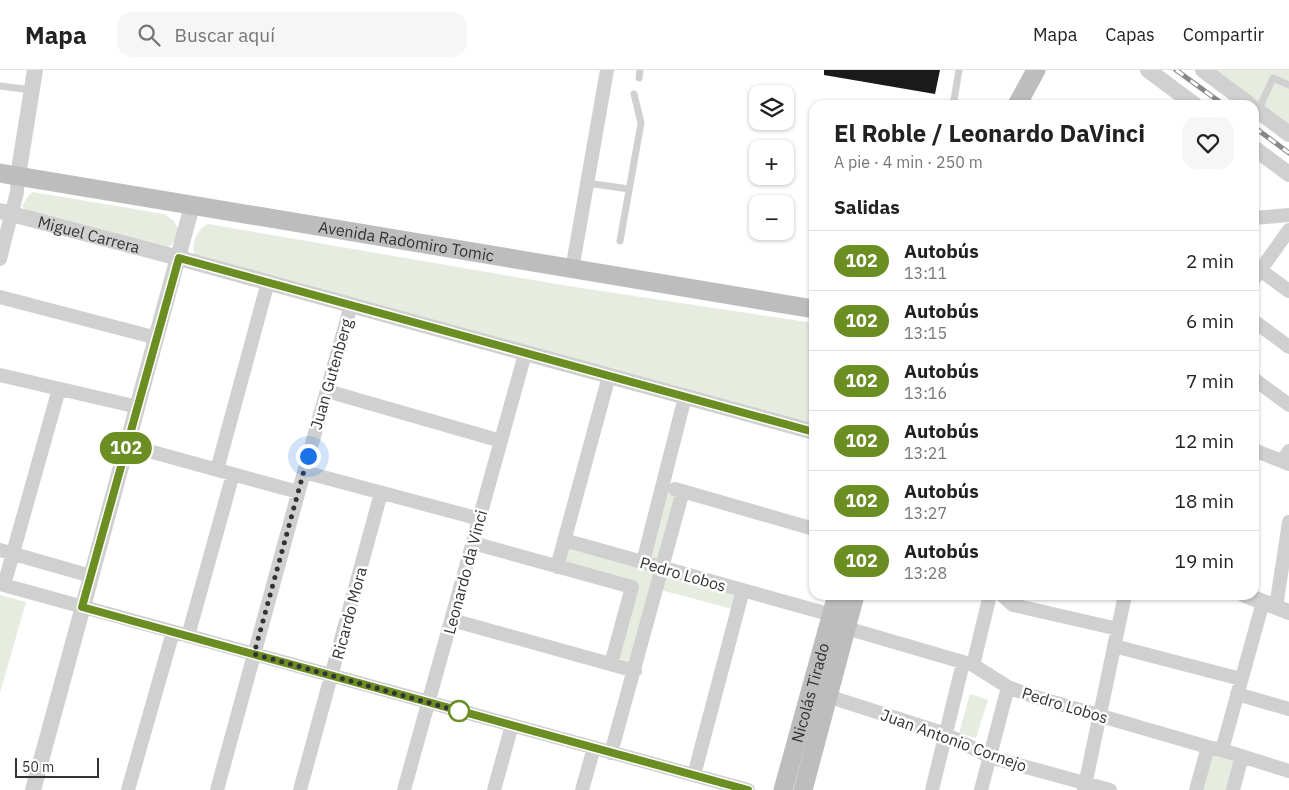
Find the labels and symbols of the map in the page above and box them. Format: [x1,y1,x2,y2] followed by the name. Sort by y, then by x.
[36,211,143,257] street label: Miguel Carrera
[317,216,496,265] street label: Avenida Radomiro Tomic
[306,316,357,432] street label: Juan Gutenberg
[97,432,155,464] line badge: 102
[296,444,321,469] your location
[439,508,491,636] street label: Leonardo da Vinci
[638,552,728,596] street label: Pedro Lobos
[327,564,371,661] street label: Ricardo Mora
[787,641,833,745] street label: Nicolás Tirado
[1020,682,1110,728] street label: Pedro Lobos
[448,700,470,722] unlabelled marker
[878,704,1030,776] street label: Juan Antonio Cornejo
[15,755,99,778] scale bar

